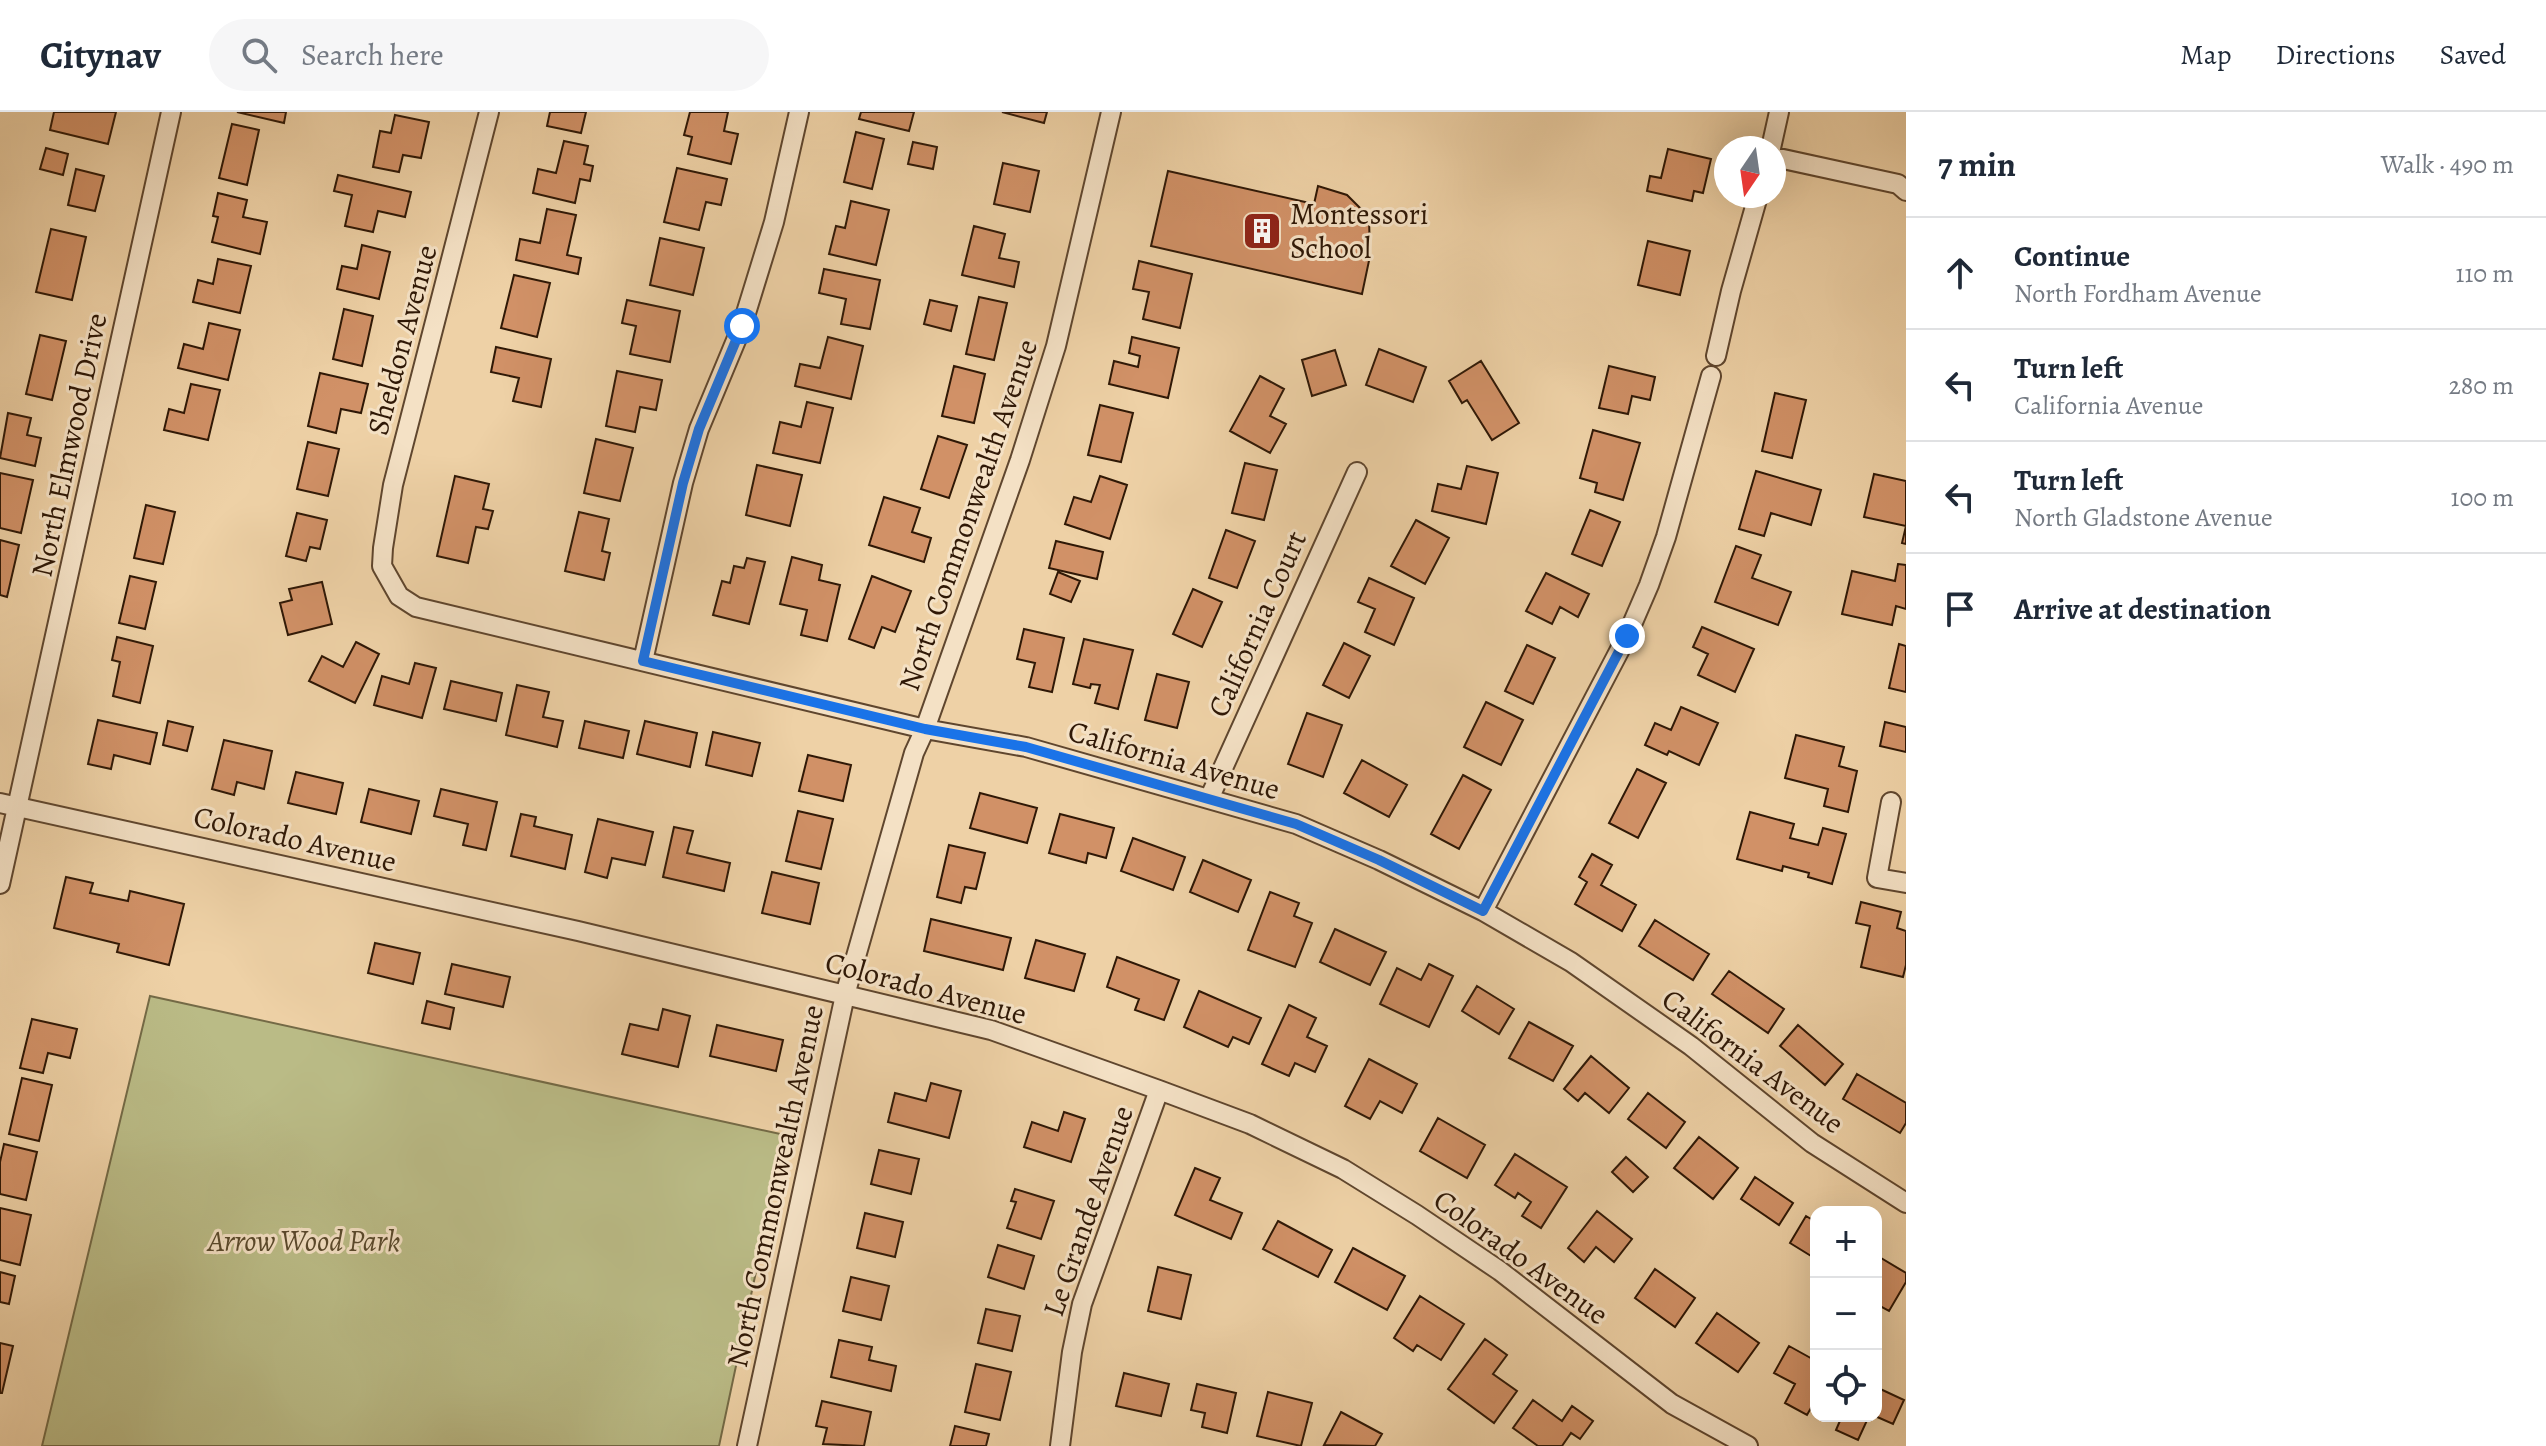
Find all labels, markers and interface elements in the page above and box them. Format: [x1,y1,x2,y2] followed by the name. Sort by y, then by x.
[209,19,769,91] search box
[40,29,161,81] text: Citynav
[237,33,281,77] icon: search
[301,35,444,75] text: Search here
[2180,36,2231,74] text: Map
[2275,36,2396,74] text: Directions
[2440,36,2506,74] text: Saved
[1714,136,1786,208] north arrow
[1938,141,2016,188] text: 7 min
[2381,147,2514,182] text: Walk · 490 m
[1290,194,1429,268] place label: Montessori School
[1241,210,1283,252] building icon: Montessori School
[2014,236,2130,276] text: Continue
[357,241,447,439] street label: Sheldon Avenue
[1938,251,1982,295] icon: ahead
[2456,256,2514,291] text: 110 m
[2014,276,2262,311] text: North Fordham Avenue
[724,308,760,344] route start
[22,309,116,581] street label: North Elmwood Drive
[889,334,1047,696] street label: North Commonwealth Avenue
[2014,348,2123,388] text: Turn left
[1938,363,1982,407] icon: left
[2448,368,2514,403] text: 280 m
[2014,388,2203,423] text: California Avenue
[2014,460,2123,500] text: Turn left
[1938,475,1982,519] icon: left
[2451,480,2514,515] text: 100 m
[2014,500,2273,535] text: North Gladstone Avenue
[1198,524,1316,723] street label: California Court
[1938,587,1982,631] icon: arrive
[2014,589,2271,629] text: Arrive at destination
[1609,618,1645,654] route end
[1063,711,1285,809] street label: California Avenue
[190,796,400,882] street label: Colorado Avenue
[821,942,1031,1034] street label: Colorado Avenue
[1654,979,1852,1143] street label: California Avenue
[717,1001,833,1371] street label: North Commonwealth Avenue
[1033,1100,1143,1322] street label: Le Grande Avenue
[1426,1180,1616,1334] street label: Colorado Avenue
[1810,1206,1882,1422] map controls
[1810,1206,1882,1278] button: +
[206,1221,400,1261] park label: Arrow Wood Park
[1810,1278,1882,1350] button: −
[1810,1350,1882,1422] button: locate

